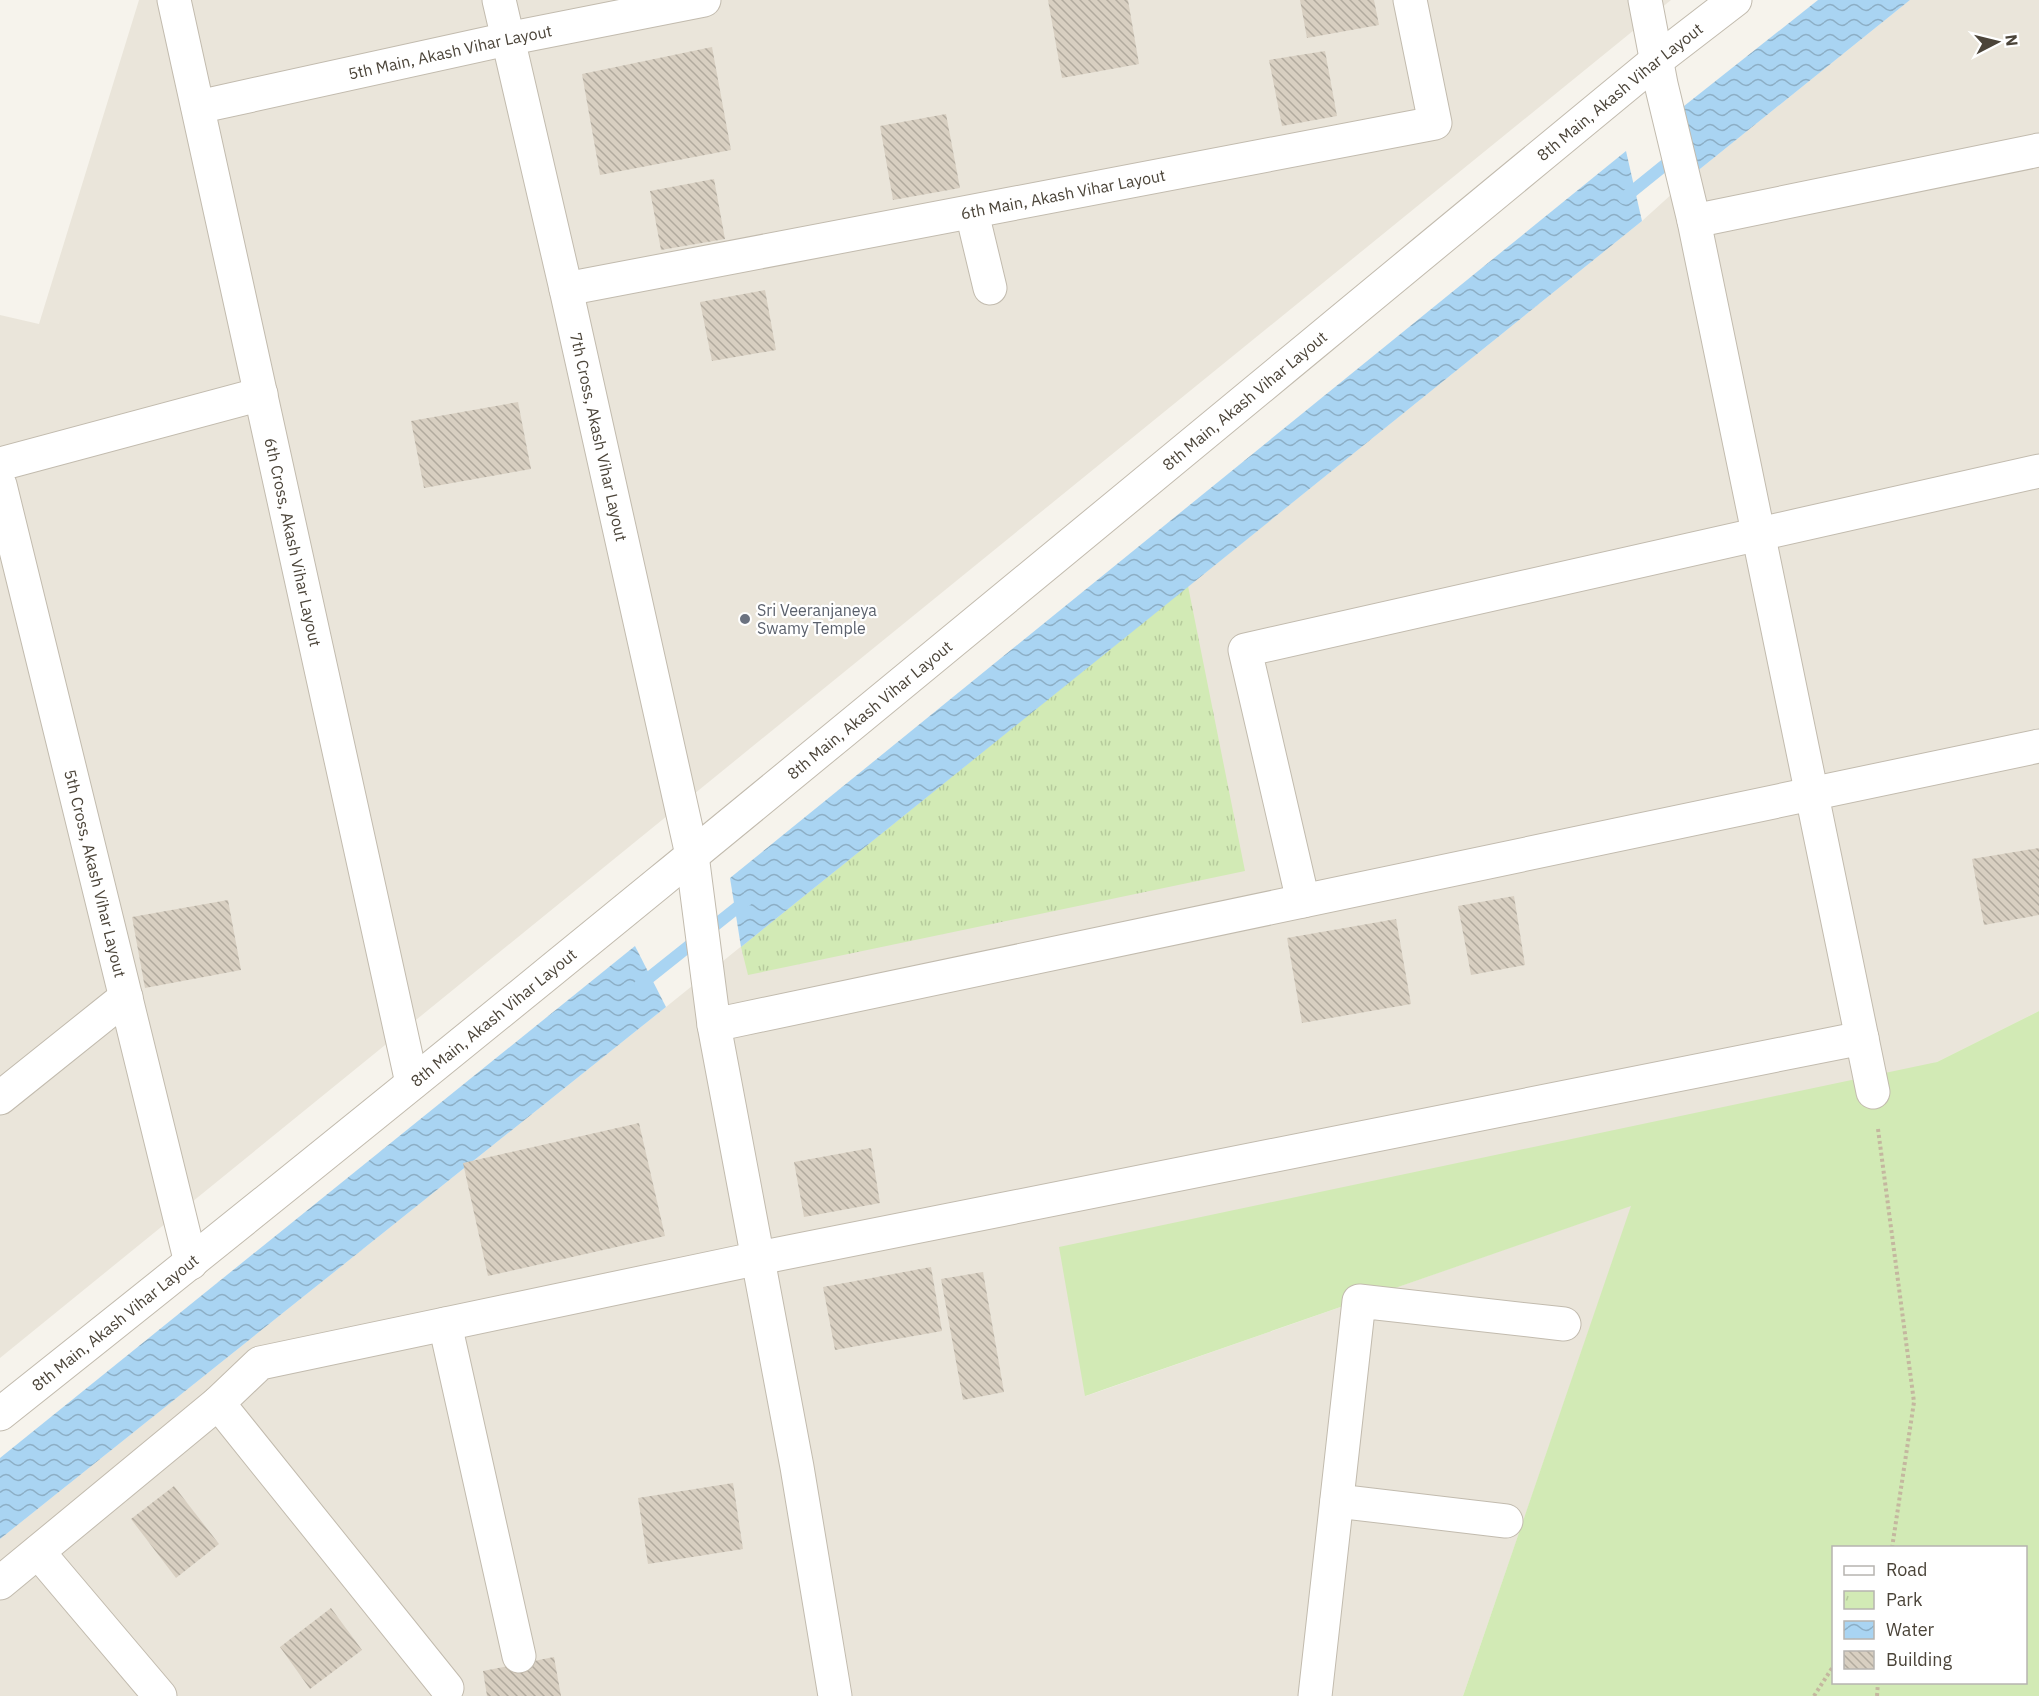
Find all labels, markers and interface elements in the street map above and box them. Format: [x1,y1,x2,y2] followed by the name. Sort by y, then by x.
[1967,12,2027,72] north arrow
[1533,19,1707,165] street label: 8th Main, Akash Vihar Layout
[346,20,554,84] street label: 5th Main, Akash Vihar Layout
[2001,33,2023,47] text: N
[959,165,1167,223] street label: 6th Main, Akash Vihar Layout
[1158,327,1331,474] street label: 8th Main, Akash Vihar Layout
[566,330,632,543] street label: 7th Cross, Akash Vihar Layout
[260,436,326,648] street label: 6th Cross, Akash Vihar Layout
[757,600,877,638] place label: Sri Veeranjaneya Swamy Temple
[738,612,752,626] marker: Sri Veeranjaneya Swamy Temple
[783,636,956,784] street label: 8th Main, Akash Vihar Layout
[60,767,131,979] street label: 5th Cross, Akash Vihar Layout
[406,944,580,1091] street label: 8th Main, Akash Vihar Layout
[28,1250,202,1395] street label: 8th Main, Akash Vihar Layout
[1832,1546,2027,1684] legend
[1886,1558,1927,1581] text: Road
[1886,1588,1923,1611] text: Park
[1886,1618,1935,1641] text: Water
[1886,1648,1953,1671] text: Building

